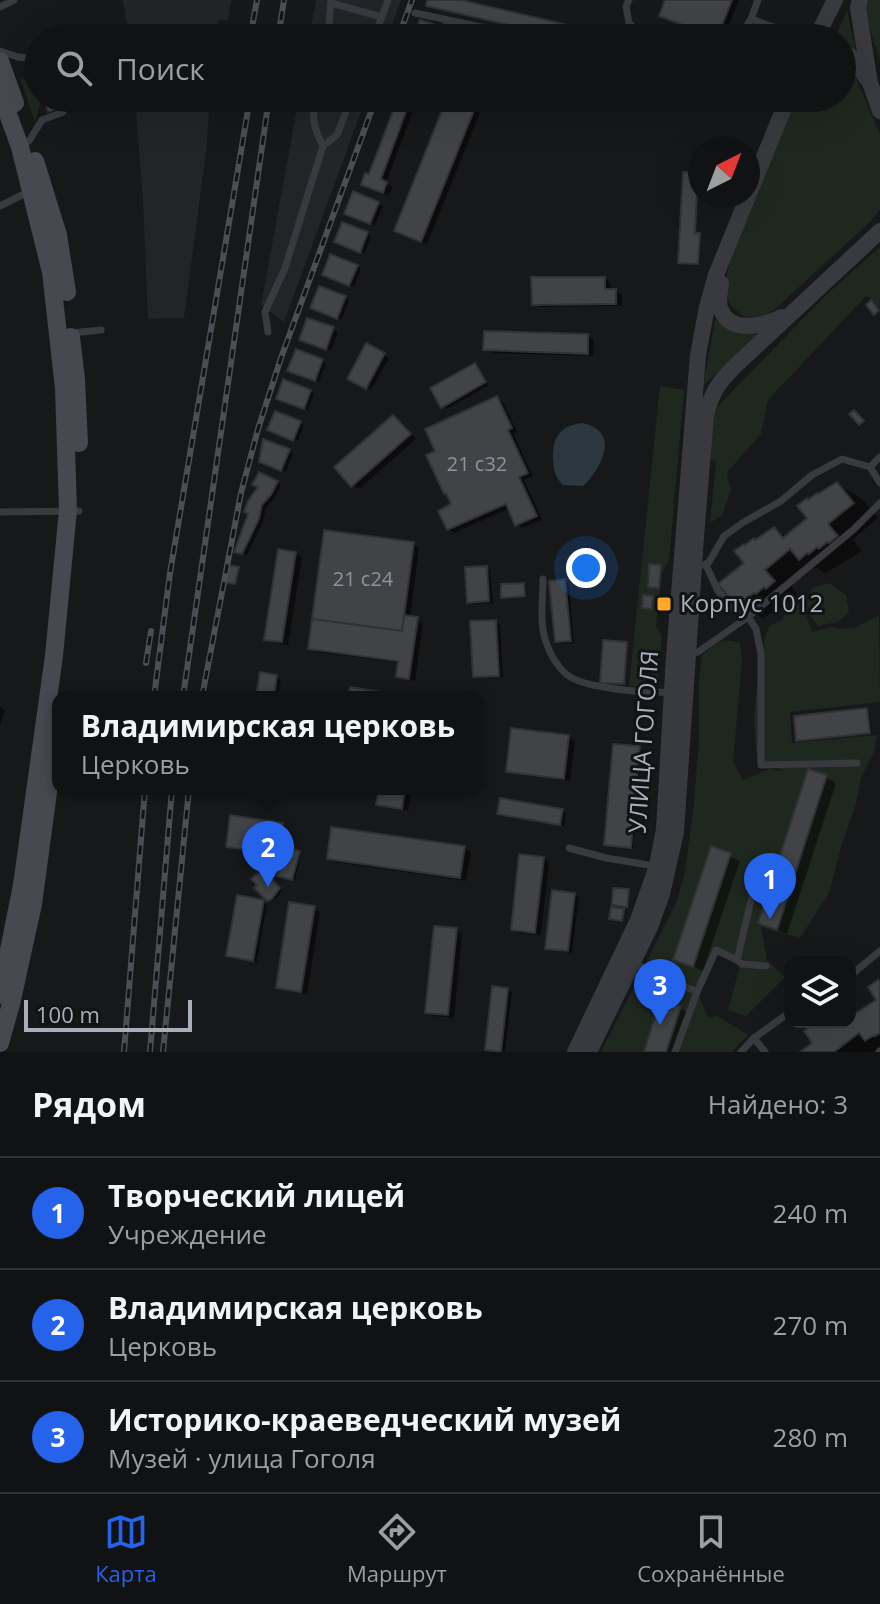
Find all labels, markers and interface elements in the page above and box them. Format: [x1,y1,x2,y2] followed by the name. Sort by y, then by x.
[24,24,856,112] search box
[52,46,96,90] icon: search
[116,48,205,89] text: Поиск
[688,136,760,208] north arrow
[447,450,507,477] house number: 21 с32
[566,548,606,588] your location
[333,565,394,592] house number: 21 с24
[680,586,823,619] place label: Корпус 1012
[655,595,673,613] marker: Корпус 1012
[620,649,665,835] street label: УЛИЦА ГОГОЛЯ
[52,691,484,795] popup
[81,705,455,746] text: Владимирская церковь
[81,746,190,782] text: Церковь
[242,821,294,887] pin: 2
[744,853,796,919] pin: 1
[784,956,856,1028] map controls
[784,956,856,1028] button: layers
[634,959,686,1025] pin: 3
[24,996,192,1032] scale bar
[36,999,100,1029] text: 100 m
[32,1081,146,1127] text: Рядом
[708,1086,848,1122] text: Найдено: 3
[108,1175,405,1216] text: Творческий лицей
[51,1195,65,1231] text: 1
[773,1195,848,1231] text: 240 m
[108,1216,267,1252] text: Учреждение
[108,1287,483,1328] text: Владимирская церковь
[51,1307,65,1343] text: 2
[773,1307,848,1343] text: 270 m
[108,1328,217,1364] text: Церковь
[108,1399,621,1440] text: Историко-краеведческий музей
[51,1419,65,1455] text: 3
[773,1419,848,1455] text: 280 m
[108,1440,376,1476] text: Музей · улица Гоголя
[95,1510,157,1588] tab: Карта
[347,1510,447,1588] tab: Маршрут
[637,1510,785,1588] tab: Сохранённые

